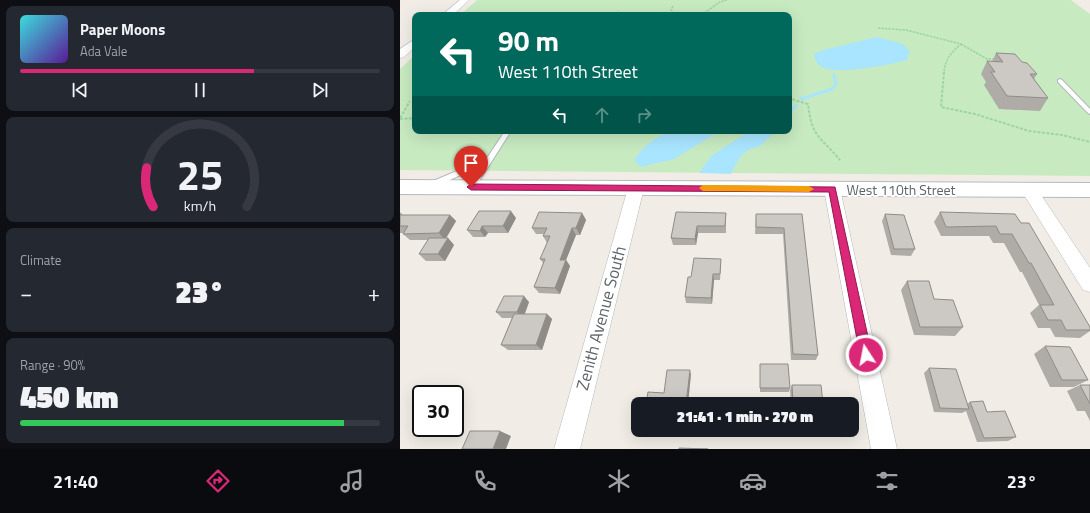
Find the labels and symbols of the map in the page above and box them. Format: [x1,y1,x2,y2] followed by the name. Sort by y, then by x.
[454,146,488,187] pin
[847,179,955,200] street label: West 110th Street
[569,243,633,393] street label: Zenith Avenue South
[845,334,887,376] position arrow
[412,385,464,437] speed limit sign: 30

